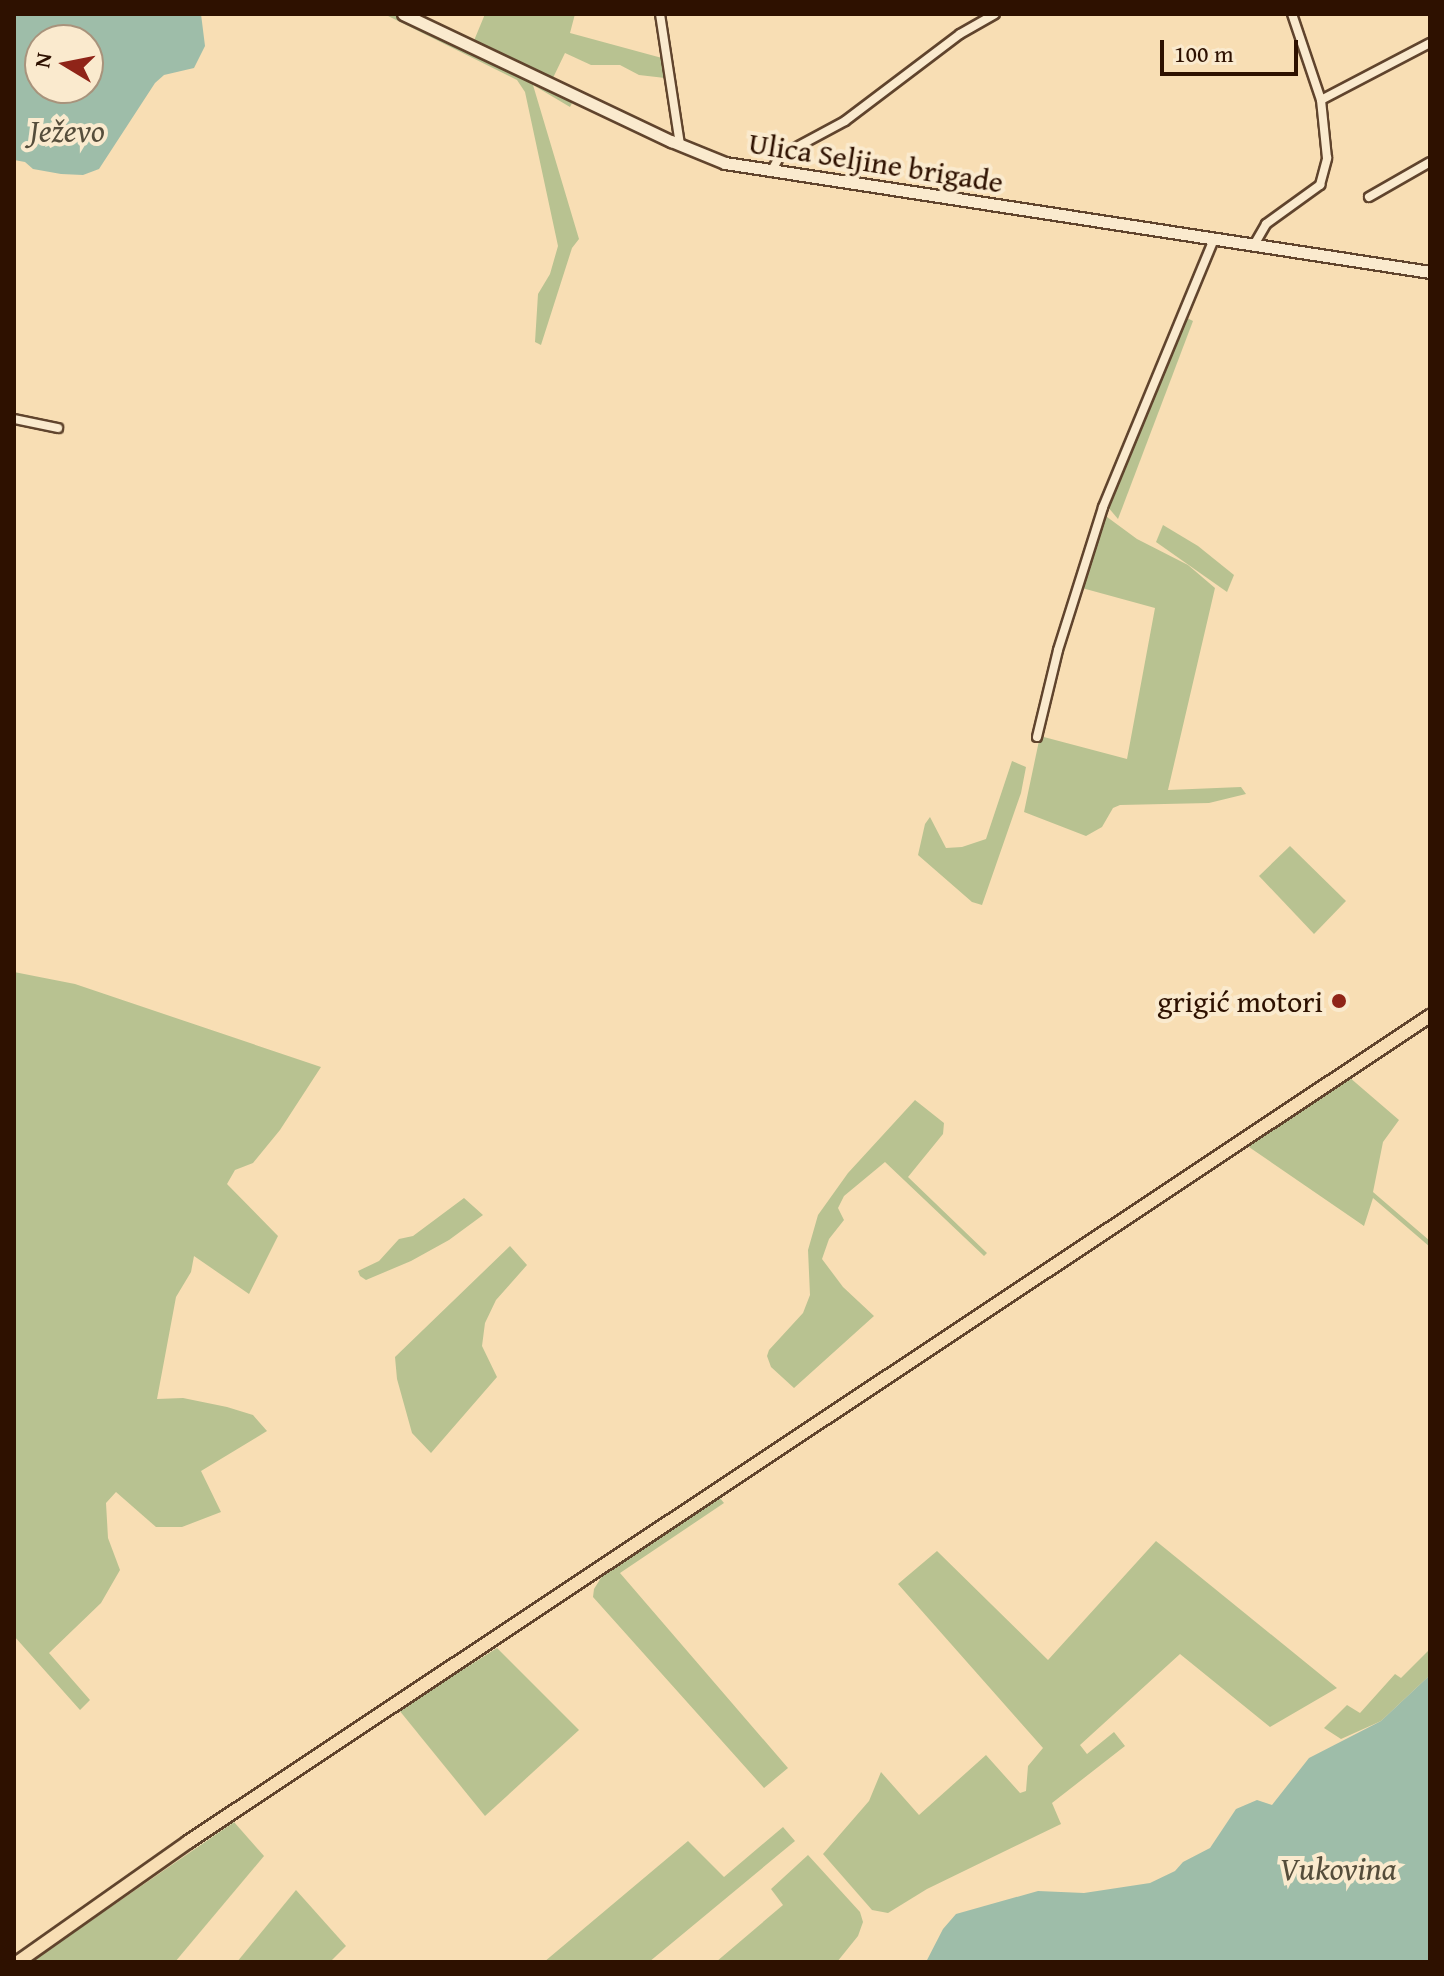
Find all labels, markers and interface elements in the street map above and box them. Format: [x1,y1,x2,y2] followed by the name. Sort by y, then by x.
[24,24,104,104] north arrow
[1164,24,1302,74] scale bar
[1174,36,1234,71] text: 100 m
[25,50,59,70] text: N
[29,112,105,150] water label: Ježevo
[746,124,1006,200] street label: Ulica Seljine brigade
[1158,983,1323,1019] place label: grigić motori
[1330,992,1348,1010] marker: grigić motori
[1280,1850,1396,1888] water label: Vukovina

